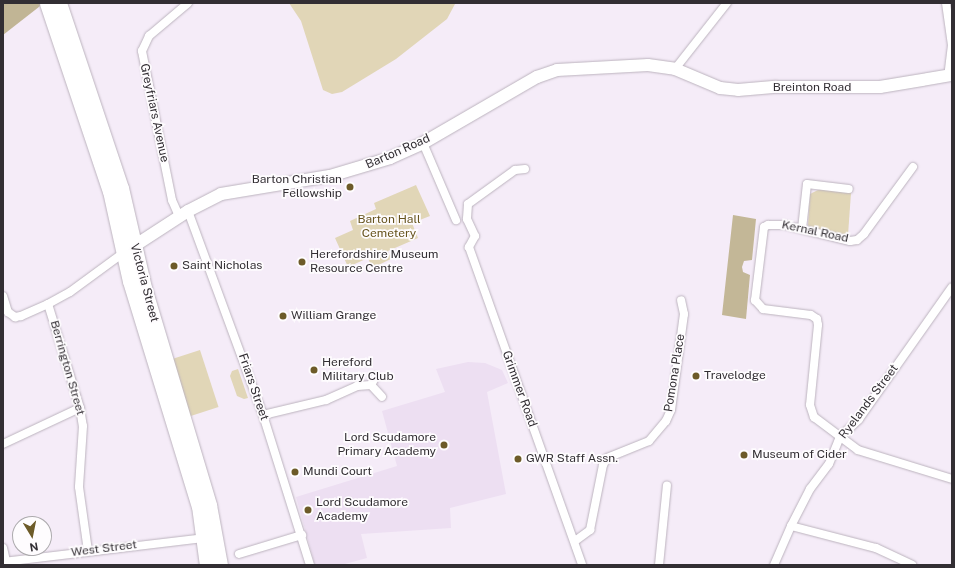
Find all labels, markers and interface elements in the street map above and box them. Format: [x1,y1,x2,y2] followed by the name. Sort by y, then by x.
[137,62,171,164] street label: Greyfriars Avenue
[773,81,851,95] street label: Breinton Road
[364,131,432,173] street label: Barton Road
[252,173,342,201] place label: Barton Christian Fellowship
[345,182,355,192] marker: Barton Christian Fellowship
[357,213,421,241] park label: Barton Hall Cemetery
[780,218,850,246] street label: Kernal Road
[127,242,161,324] street label: Victoria Street
[310,248,438,276] place label: Herefordshire Museum Resource Centre
[297,257,307,267] marker: Herefordshire Museum Resource Centre
[182,259,262,273] place label: Saint Nicholas
[169,261,179,271] marker: Saint Nicholas
[291,309,376,323] place label: William Grange
[278,311,288,321] marker: William Grange
[47,319,87,417] street label: Berrington Street
[662,333,688,413] street label: Pomona Place
[499,349,539,429] street label: Grimmer Road
[235,352,271,422] street label: Friars Street
[322,356,394,384] place label: Hereford Military Club
[836,362,902,442] street label: Ryelands Street
[309,365,319,375] marker: Hereford Military Club
[704,369,766,383] place label: Travelodge
[691,371,701,381] marker: Travelodge
[337,431,436,459] place label: Lord Scudamore Primary Academy
[439,440,449,450] marker: Lord Scudamore Primary Academy
[752,448,847,462] place label: Museum of Cider
[739,450,749,460] marker: Museum of Cider
[526,452,618,466] place label: GWR Staff Assn.
[513,454,523,464] marker: GWR Staff Assn.
[303,465,372,479] place label: Mundi Court
[290,467,300,477] marker: Mundi Court
[316,496,408,524] place label: Lord Scudamore Academy
[303,505,313,515] marker: Lord Scudamore Academy
[12,516,52,556] north arrow
[70,538,138,560] street label: West Street
[29,540,39,553] text: N

